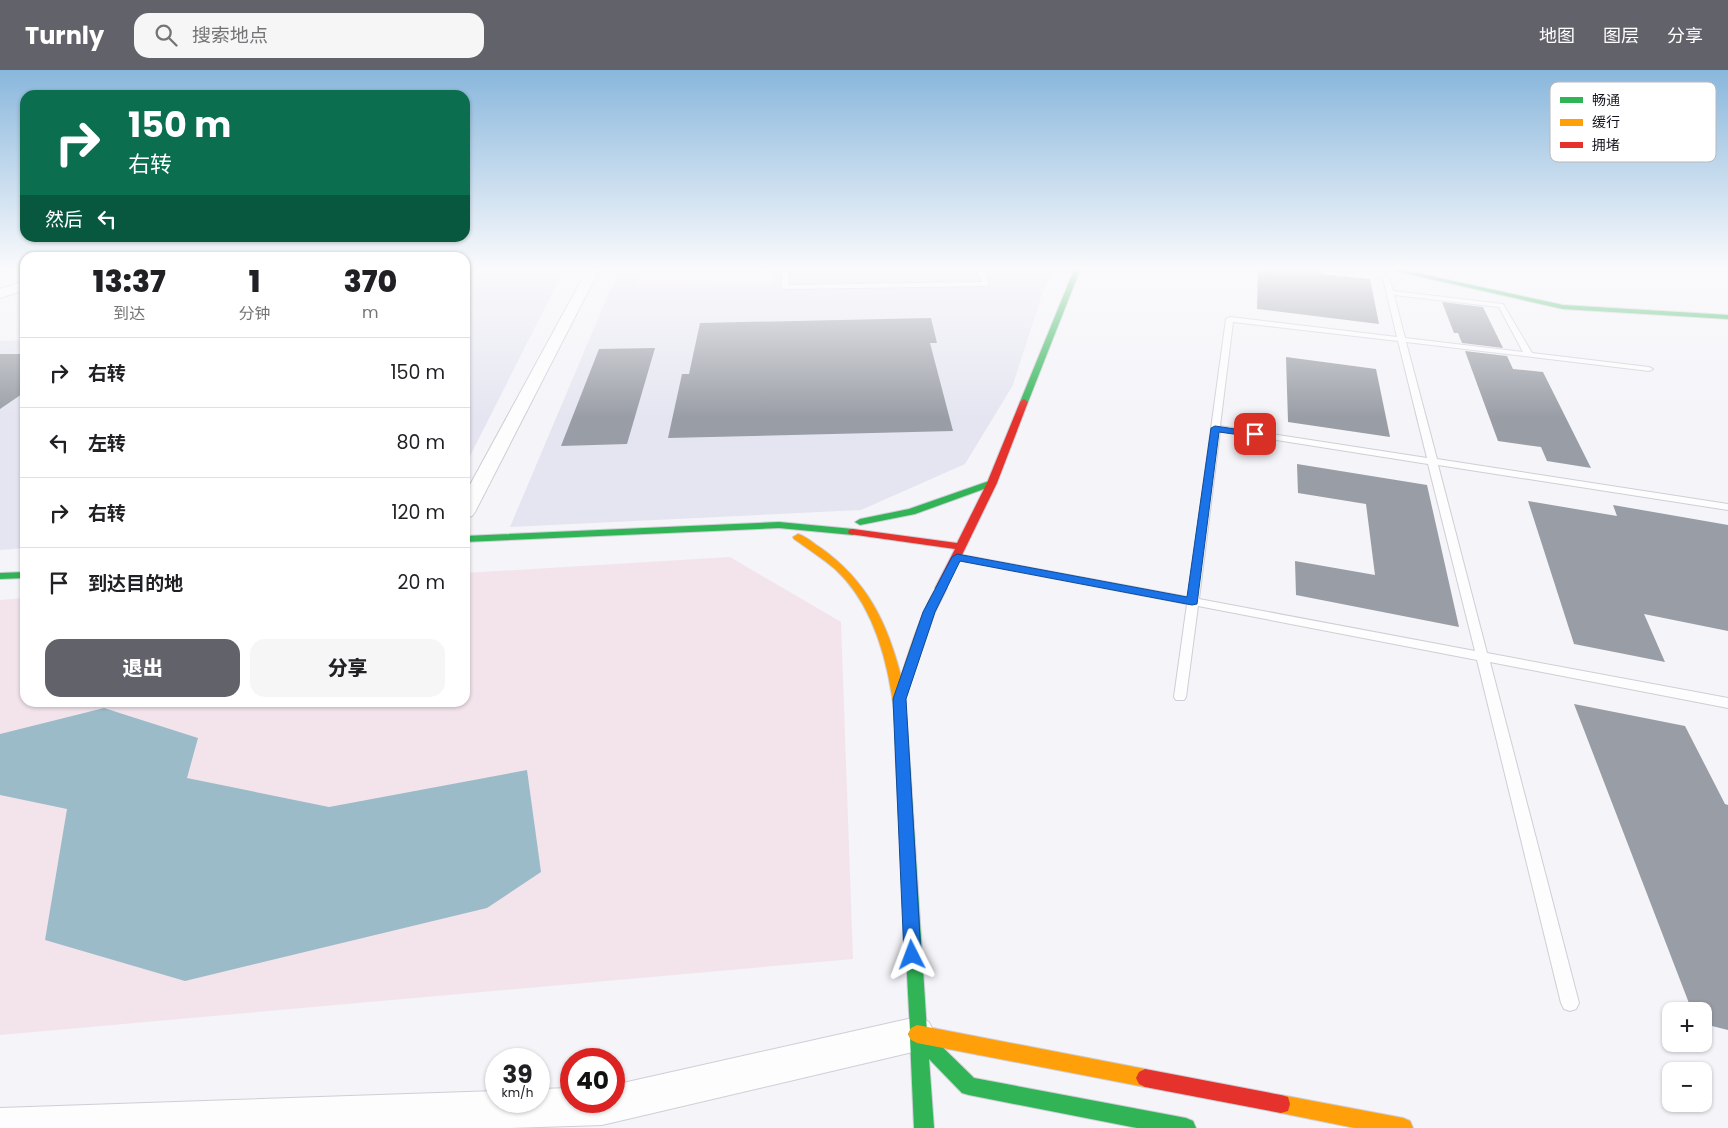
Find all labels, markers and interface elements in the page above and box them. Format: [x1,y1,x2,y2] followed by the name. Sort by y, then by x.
[134,13,484,58] search box
[25,19,104,52] text: Turnly
[152,21,180,49] icon: search
[192,22,268,49] text: 搜索地点
[1539,23,1575,48] text: 地图
[1603,23,1639,48] text: 图层
[1667,23,1703,48] text: 分享
[1550,82,1716,162] legend
[1592,90,1620,110] text: 畅通
[128,100,231,149] text: 150 m
[45,110,110,175] icon: right
[1592,112,1620,132] text: 缓行
[1592,135,1620,155] text: 拥堵
[128,149,172,180] text: 右转
[93,205,121,233] icon: left
[45,206,83,233] text: 然后
[93,260,166,303] text: 13:37
[249,260,260,303] text: 1
[343,260,397,303] text: 370
[362,301,379,324] text: m
[113,302,145,325] text: 到达
[239,302,271,325] text: 分钟
[45,359,73,387] icon: right
[390,359,445,386] text: 150 m
[88,360,126,387] text: 右转
[1234,413,1276,455] pin
[1241,420,1269,448] icon: arrive
[45,429,73,457] icon: left
[396,429,445,456] text: 80 m
[88,430,126,457] text: 左转
[45,499,73,527] icon: right
[391,499,445,526] text: 120 m
[88,500,126,527] text: 右转
[45,569,73,597] icon: arrive
[397,569,445,596] text: 20 m
[88,570,183,597] text: 到达目的地
[45,639,240,697] button: 退出
[250,639,445,697] button: 分享
[885,928,937,980] position arrow
[1662,1002,1712,1112] map controls
[1662,1002,1712,1052] button: +
[560,1048,625,1113] speed limit sign: 40
[502,1057,533,1092] text: 39
[1662,1062,1712,1112] button: −
[502,1084,533,1101] text: km/h

